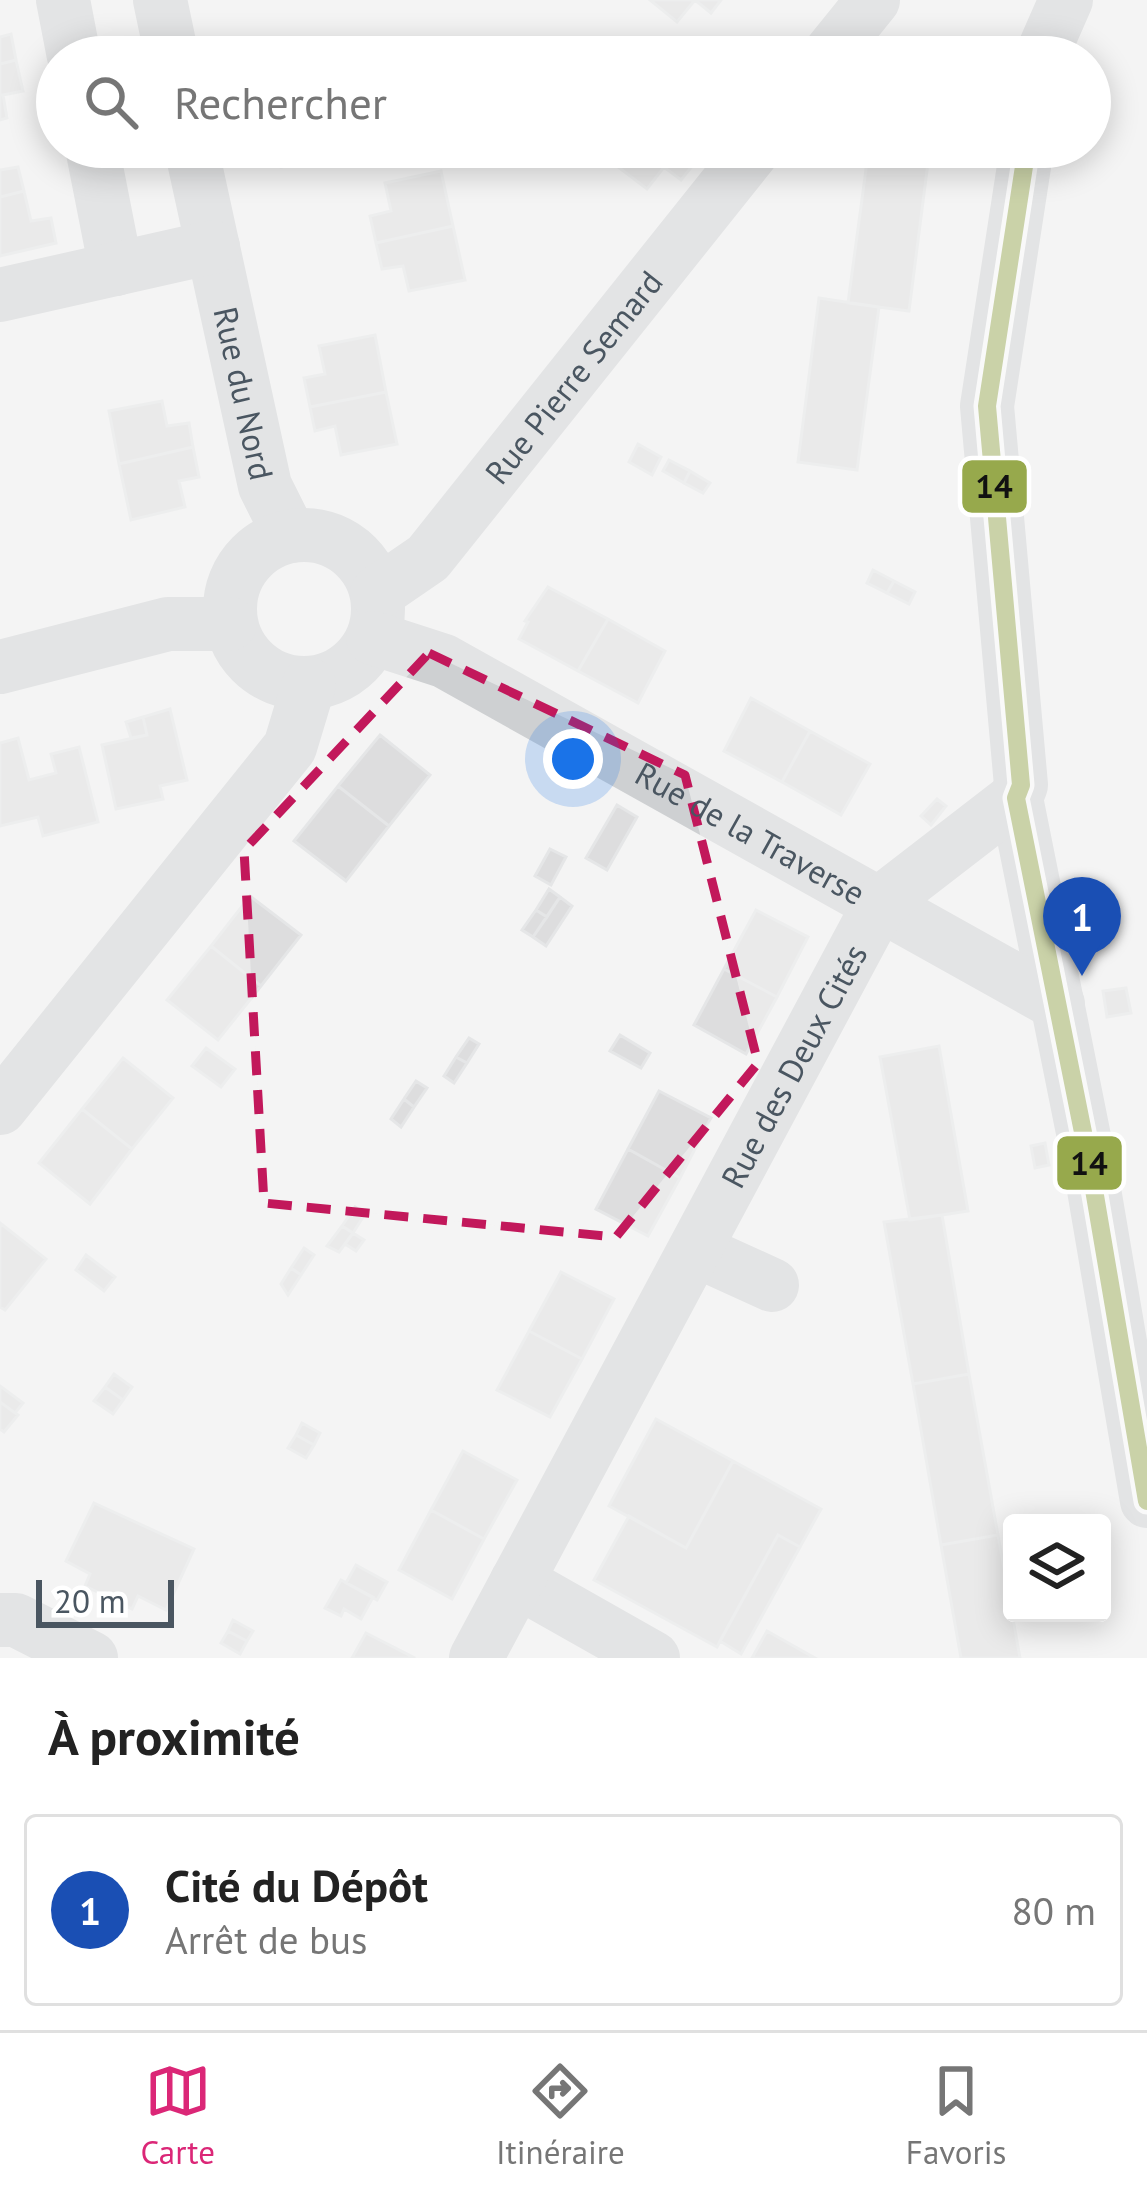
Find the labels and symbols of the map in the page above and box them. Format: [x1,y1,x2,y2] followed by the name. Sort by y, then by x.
[475,261,671,492] street label: Rue Pierre Semard
[205,303,285,484] street label: Rue du Nord
[960,458,1029,515] line badge: 14
[975,464,1013,507] text: 14
[543,729,603,789] your location
[628,751,873,914] street label: Rue de la Traverse
[1043,877,1121,976] pin: 1
[710,936,876,1195] street label: Rue des Deux Cités
[1055,1134,1124,1192] line badge: 14
[1070,1141,1108,1184] text: 14
[36,1574,174,1627] scale bar

